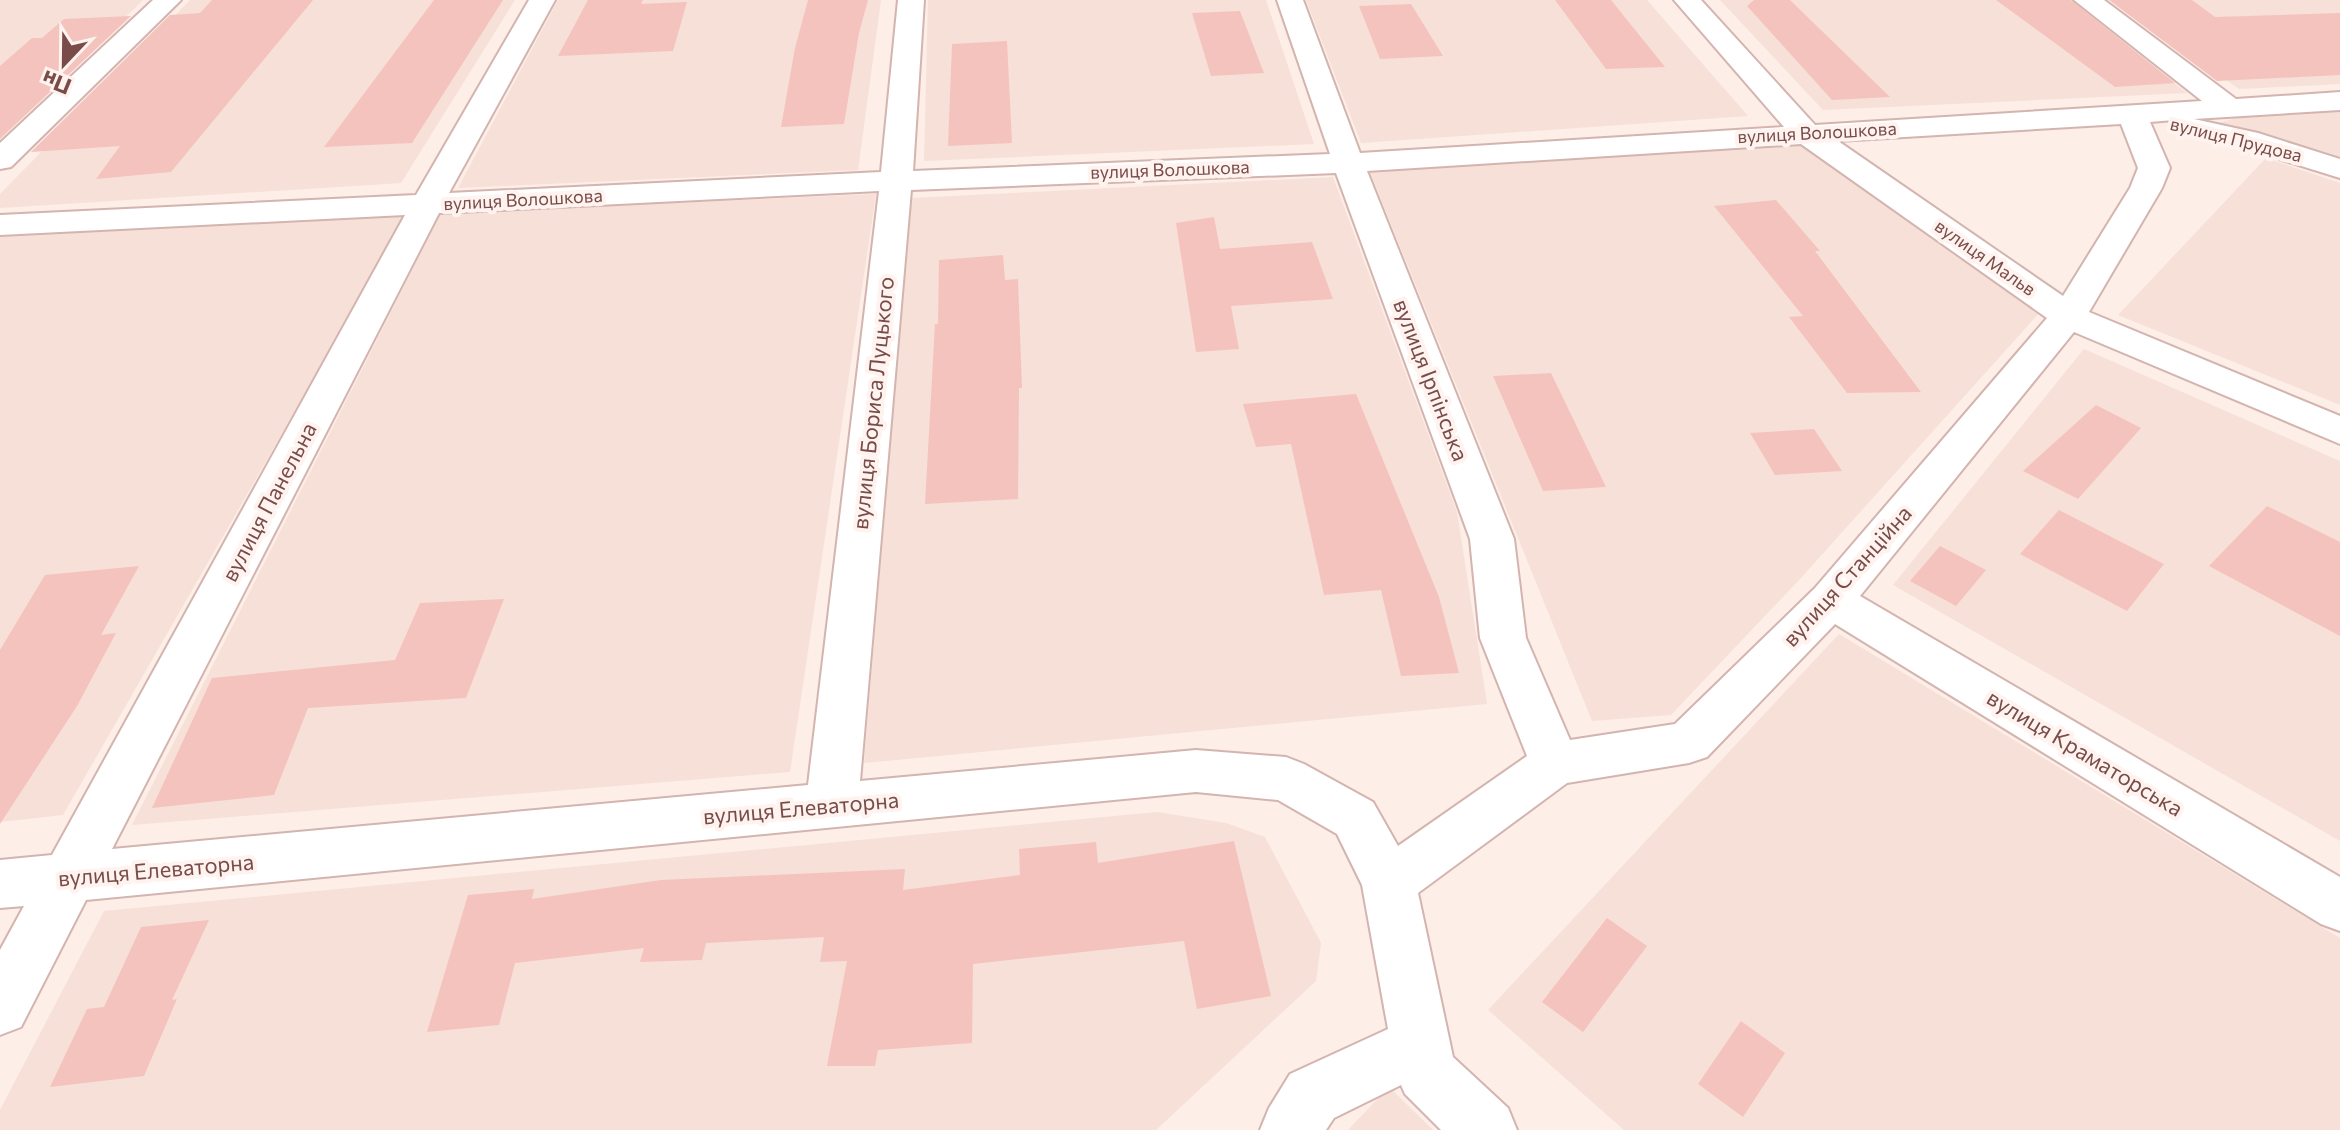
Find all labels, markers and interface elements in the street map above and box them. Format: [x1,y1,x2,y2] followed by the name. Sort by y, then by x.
[24,24,104,104] north arrow
[38,65,75,101] text: Пн
[2168,112,2304,166] street label: вулиця Прудова
[1737,117,1897,147] street label: вулиця Волошкова
[1090,155,1250,183] street label: вулиця Волошкова
[443,184,603,214] street label: вулиця Волошкова
[1931,214,2040,300] street label: вулиця Мальв
[846,275,899,531] street label: вулиця Бориса Луцького
[1388,295,1475,465] street label: вулиця Ірпінська
[215,418,322,586] street label: вулиця Панельна
[1776,500,1917,652] street label: вулиця Станційна
[1982,683,2188,822] street label: вулиця Краматорська
[702,785,900,830] street label: вулиця Елеваторна
[57,847,255,892] street label: вулиця Елеваторна

